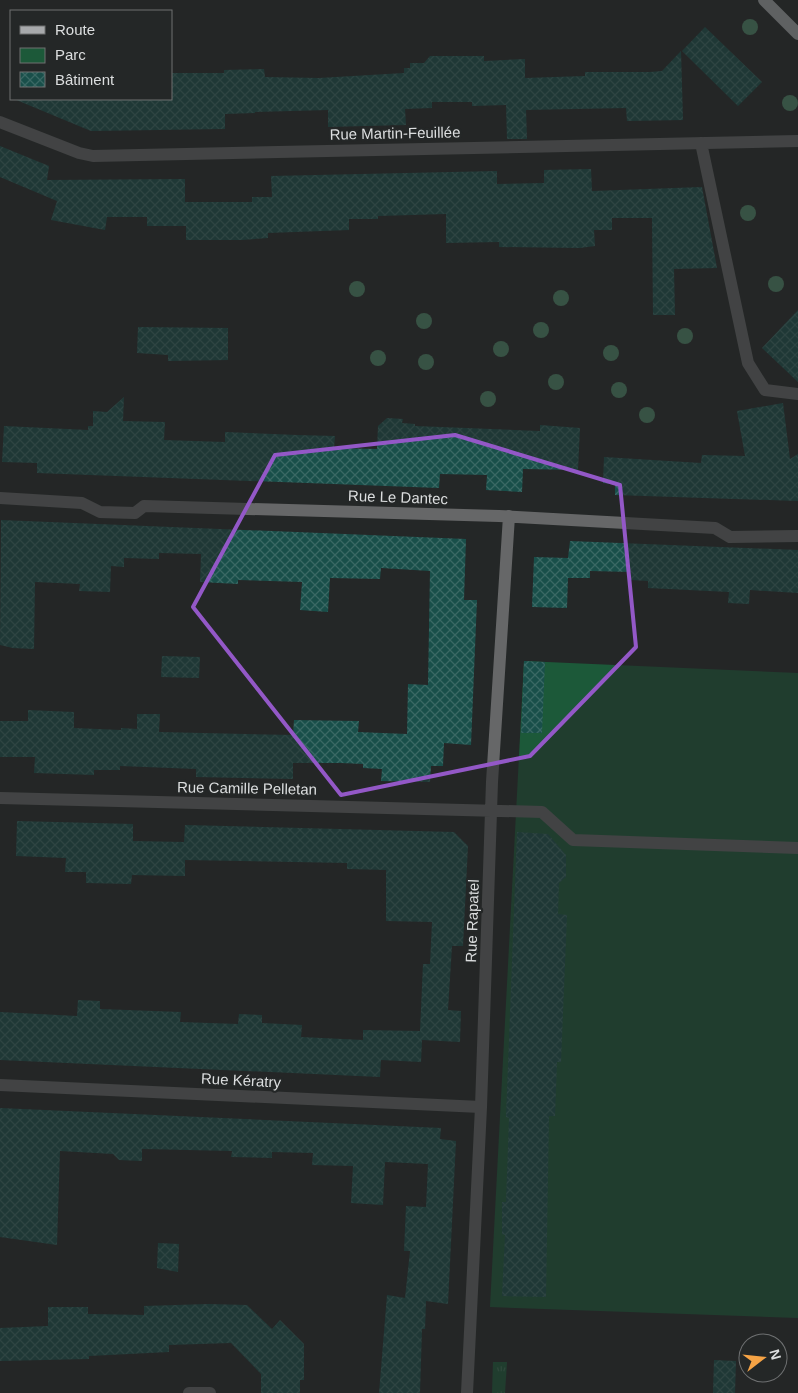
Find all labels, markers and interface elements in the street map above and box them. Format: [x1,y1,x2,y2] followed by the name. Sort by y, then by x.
[10,10,172,100] legend
[55,21,95,38] text: Route
[55,46,86,63] text: Parc
[55,71,115,88] text: Bâtiment
[329,123,461,143] street label: Rue Martin-Feuillée
[348,487,449,507] street label: Rue Le Dantec
[177,778,317,798] street label: Rue Camille Pelletan
[462,879,482,963] street label: Rue Rapatel
[201,1069,282,1091] street label: Rue Kératry
[738,1333,788,1383] north arrow
[766,1347,785,1361] text: N

